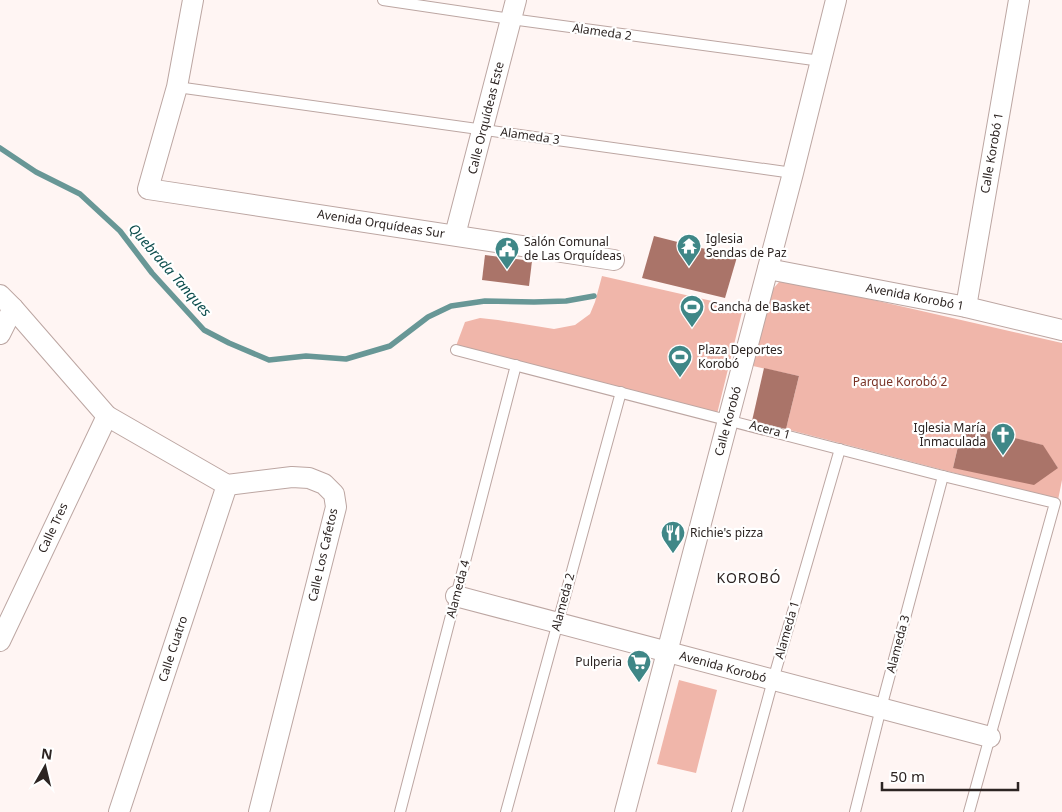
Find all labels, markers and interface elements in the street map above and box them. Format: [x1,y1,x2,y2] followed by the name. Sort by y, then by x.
[571,19,633,44] street label: Alameda 2
[463,59,508,176] street label: Calle Orquídeas Este
[976,111,1007,195] street label: Calle Korobó 1
[499,123,561,148] street label: Alameda 3
[316,205,446,242] street label: Avenida Orquídeas Sur
[125,219,216,320] water label: Quebrada Tanques
[706,230,787,261] place label: Iglesia Sendas de Paz
[524,233,622,264] place label: Salón Comunal de Las Orquídeas
[676,233,702,267] temple icon: Iglesia Sendas de Paz
[494,236,520,270] public building icon: Salón Comunal de Las Orquídeas
[865,279,966,314] street label: Avenida Korobó 1
[679,294,705,328] sports icon: Cancha de Basket
[710,298,810,315] place label: Cancha de Basket
[698,341,783,372] place label: Plaza Deportes Korobó
[667,344,693,378] sports icon: Plaza Deportes Korobó
[853,373,947,390] park label: Parque Korobó 2
[710,384,745,458] street label: Calle Korobó
[748,416,792,443] street label: Acera 1
[914,419,986,450] place label: Iglesia María Inmaculada
[990,422,1016,456] church icon: Iglesia María Inmaculada
[33,500,72,556] street label: Calle Tres
[304,506,342,603] street label: Calle Los Cafetos
[660,520,686,554] restaurant icon: Richie's pizza
[690,524,763,541] place label: Richie's pizza
[442,558,473,620] street label: Alameda 4
[717,568,782,587] district label: KOROBÓ
[547,571,578,633] street label: Alameda 2
[770,599,803,661] street label: Alameda 1
[882,613,913,675] street label: Alameda 3
[154,614,191,684] street label: Calle Cuatro
[678,647,769,686] street label: Avenida Korobó
[626,649,652,683] supermarket icon: Pulperia
[575,653,622,670] place label: Pulperia
[20,742,70,792] north arrow
[40,743,54,764] text: N
[882,760,1018,792] scale bar
[890,766,925,786] text: 50 m

